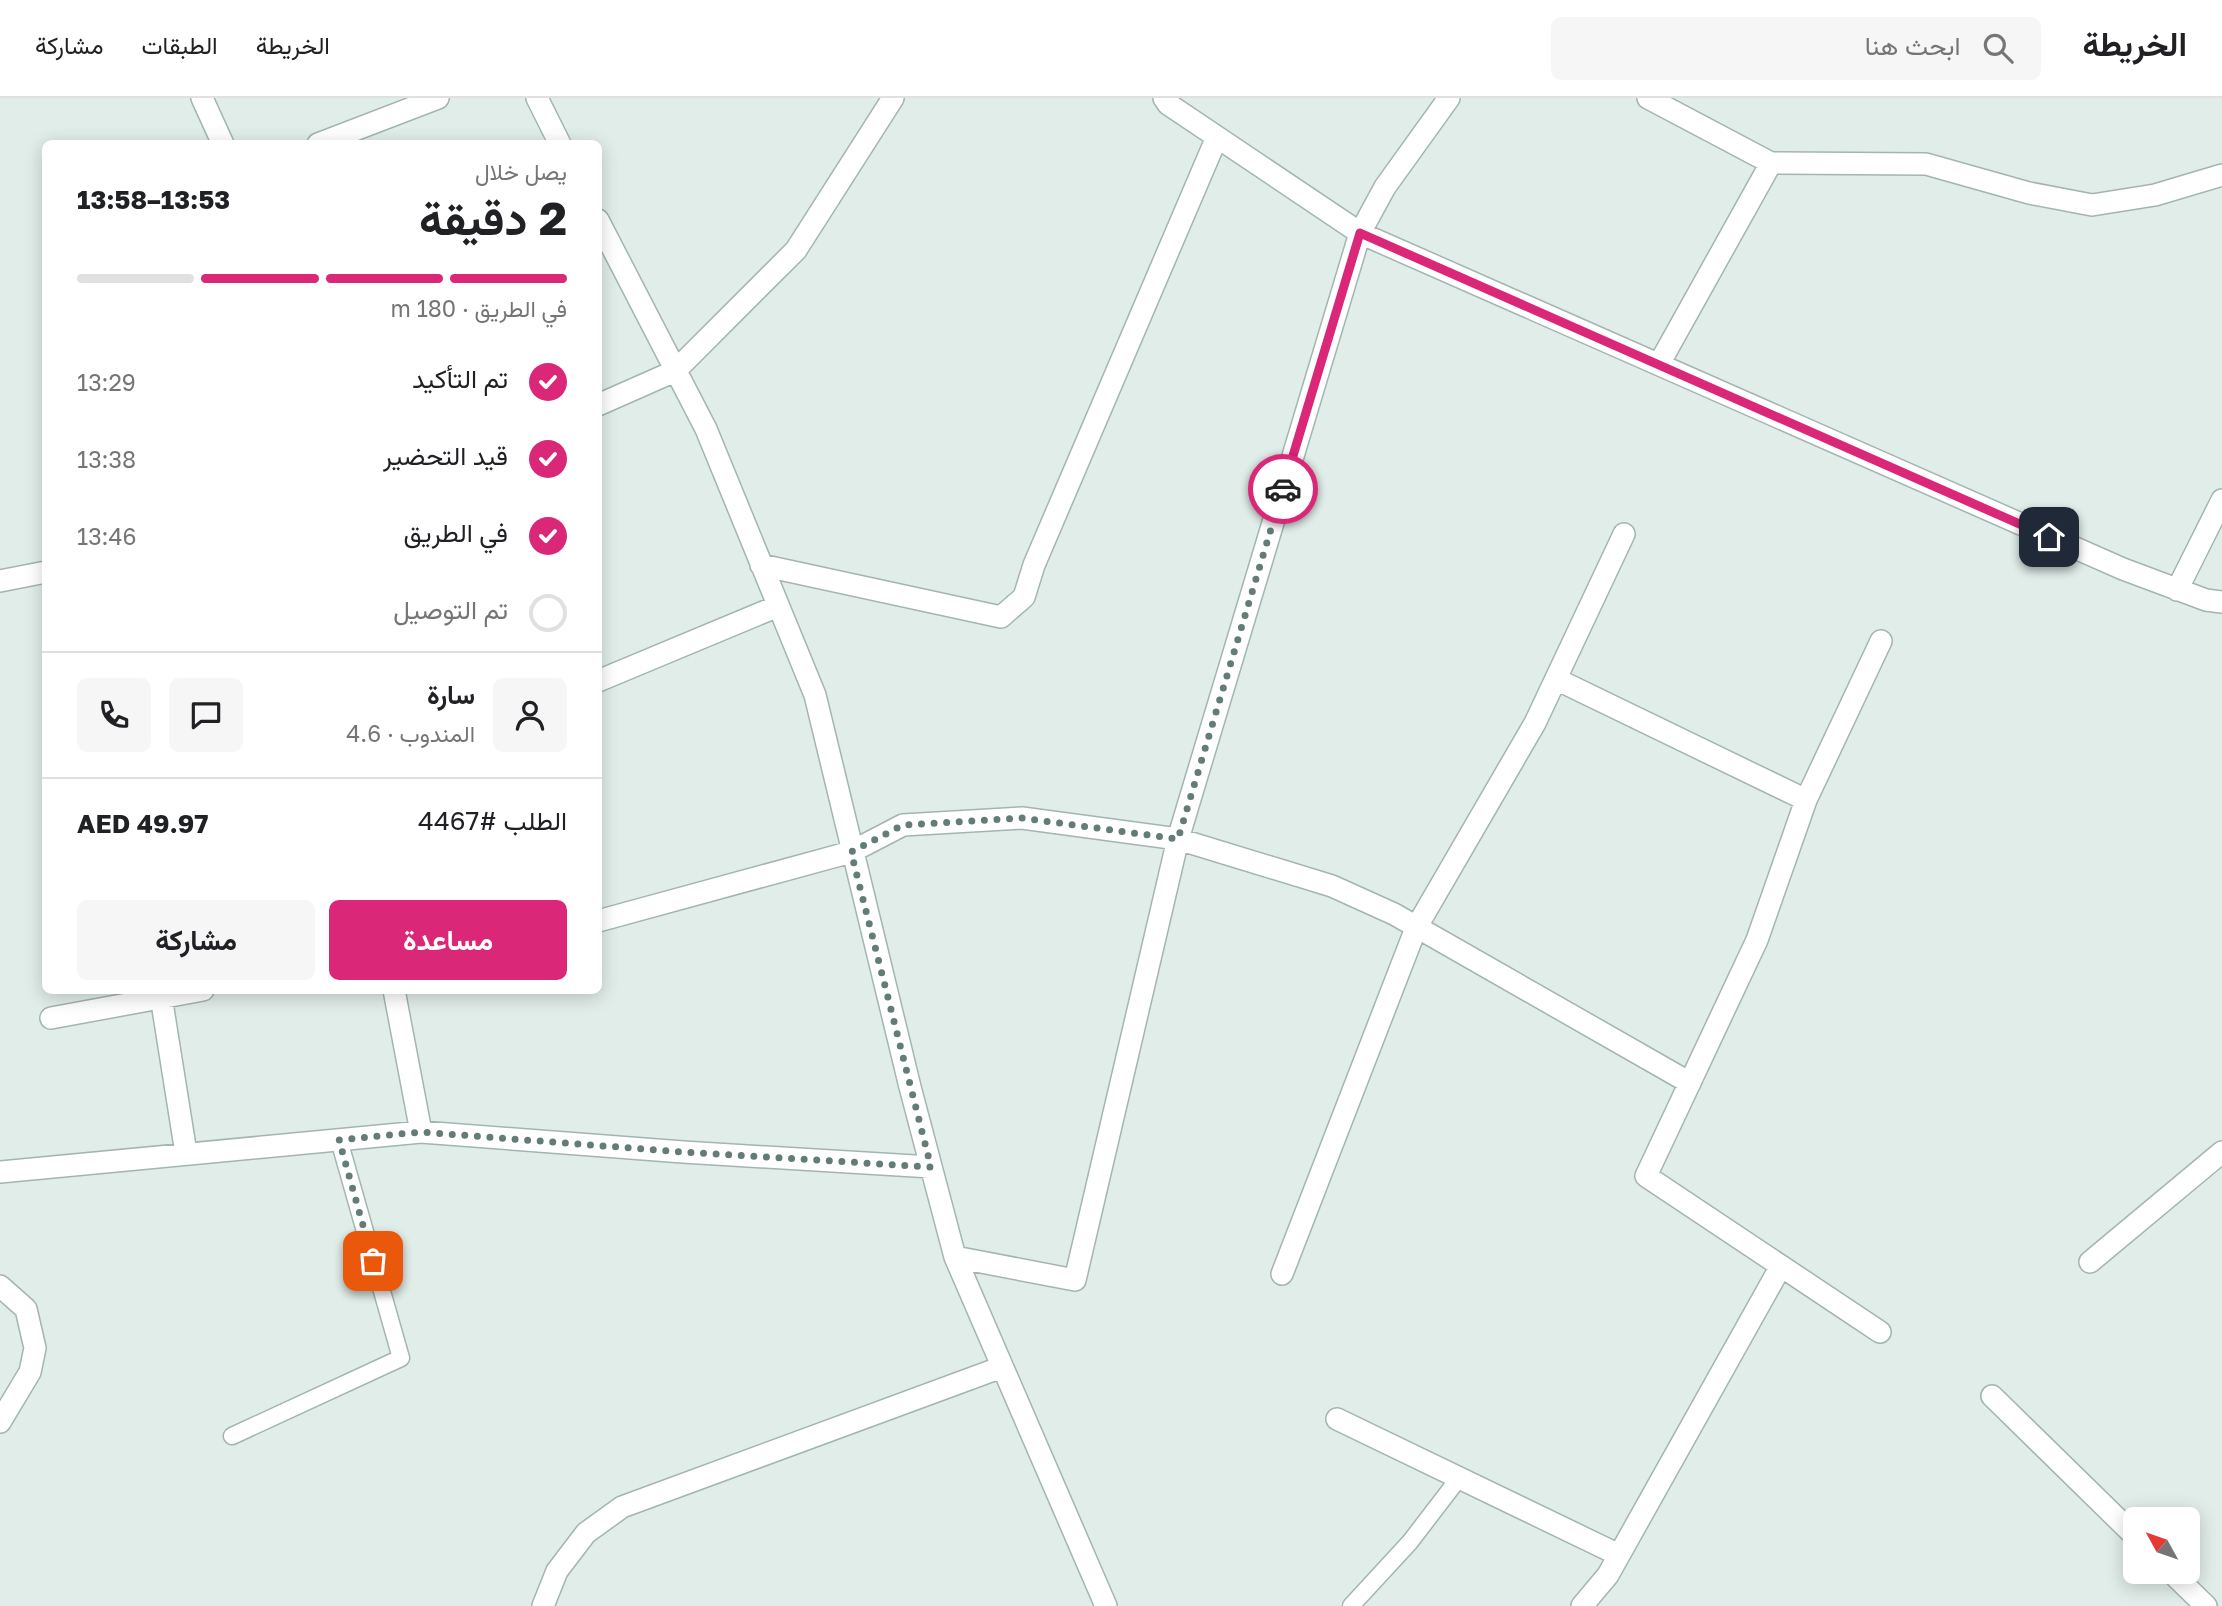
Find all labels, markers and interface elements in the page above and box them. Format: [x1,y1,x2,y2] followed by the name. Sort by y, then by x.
[1551,17,2041,80] search box
[2083,24,2187,63] text: الخريطة
[1979,29,2017,67] icon: search
[35,30,103,59] text: مشاركة
[141,30,218,59] text: الطبقات
[256,30,330,59] text: الخريطة
[1865,30,1961,61] text: ابحث هنا
[475,157,567,185] text: يصل خلال
[77,184,230,215] text: 13:53–13:58
[419,190,567,245] text: 2 دقيقة
[391,294,567,322] text: في الطريق · 180 m
[412,363,508,394] text: تم التأكيد
[529,363,567,401] icon: check
[77,368,136,396] text: 13:29
[383,440,508,471] text: قيد التحضير
[529,440,567,478] icon: check
[77,445,136,473] text: 13:38
[1248,454,1318,524] courier
[1264,470,1302,508] icon: car
[2019,507,2079,567] pin
[403,517,508,548] text: في الطريق
[529,517,567,555] icon: check
[2030,518,2068,556] icon: home
[77,522,136,550] text: 13:46
[393,594,508,625] text: تم التوصيل
[77,678,151,752] button: phone
[169,678,243,752] button: chat
[493,678,567,752] button: person
[427,679,475,710] text: سارة
[346,719,475,747] text: المندوب · 4.6
[418,805,567,836] text: الطلب #4467
[77,808,209,839] text: AED 49.97
[77,900,315,980] button: مشاركة
[329,900,567,980] button: مساعدة
[343,1231,403,1291] pin
[354,1242,392,1280] icon: bag
[2123,1507,2200,1584] north arrow
[2123,1507,2200,1584] map controls

